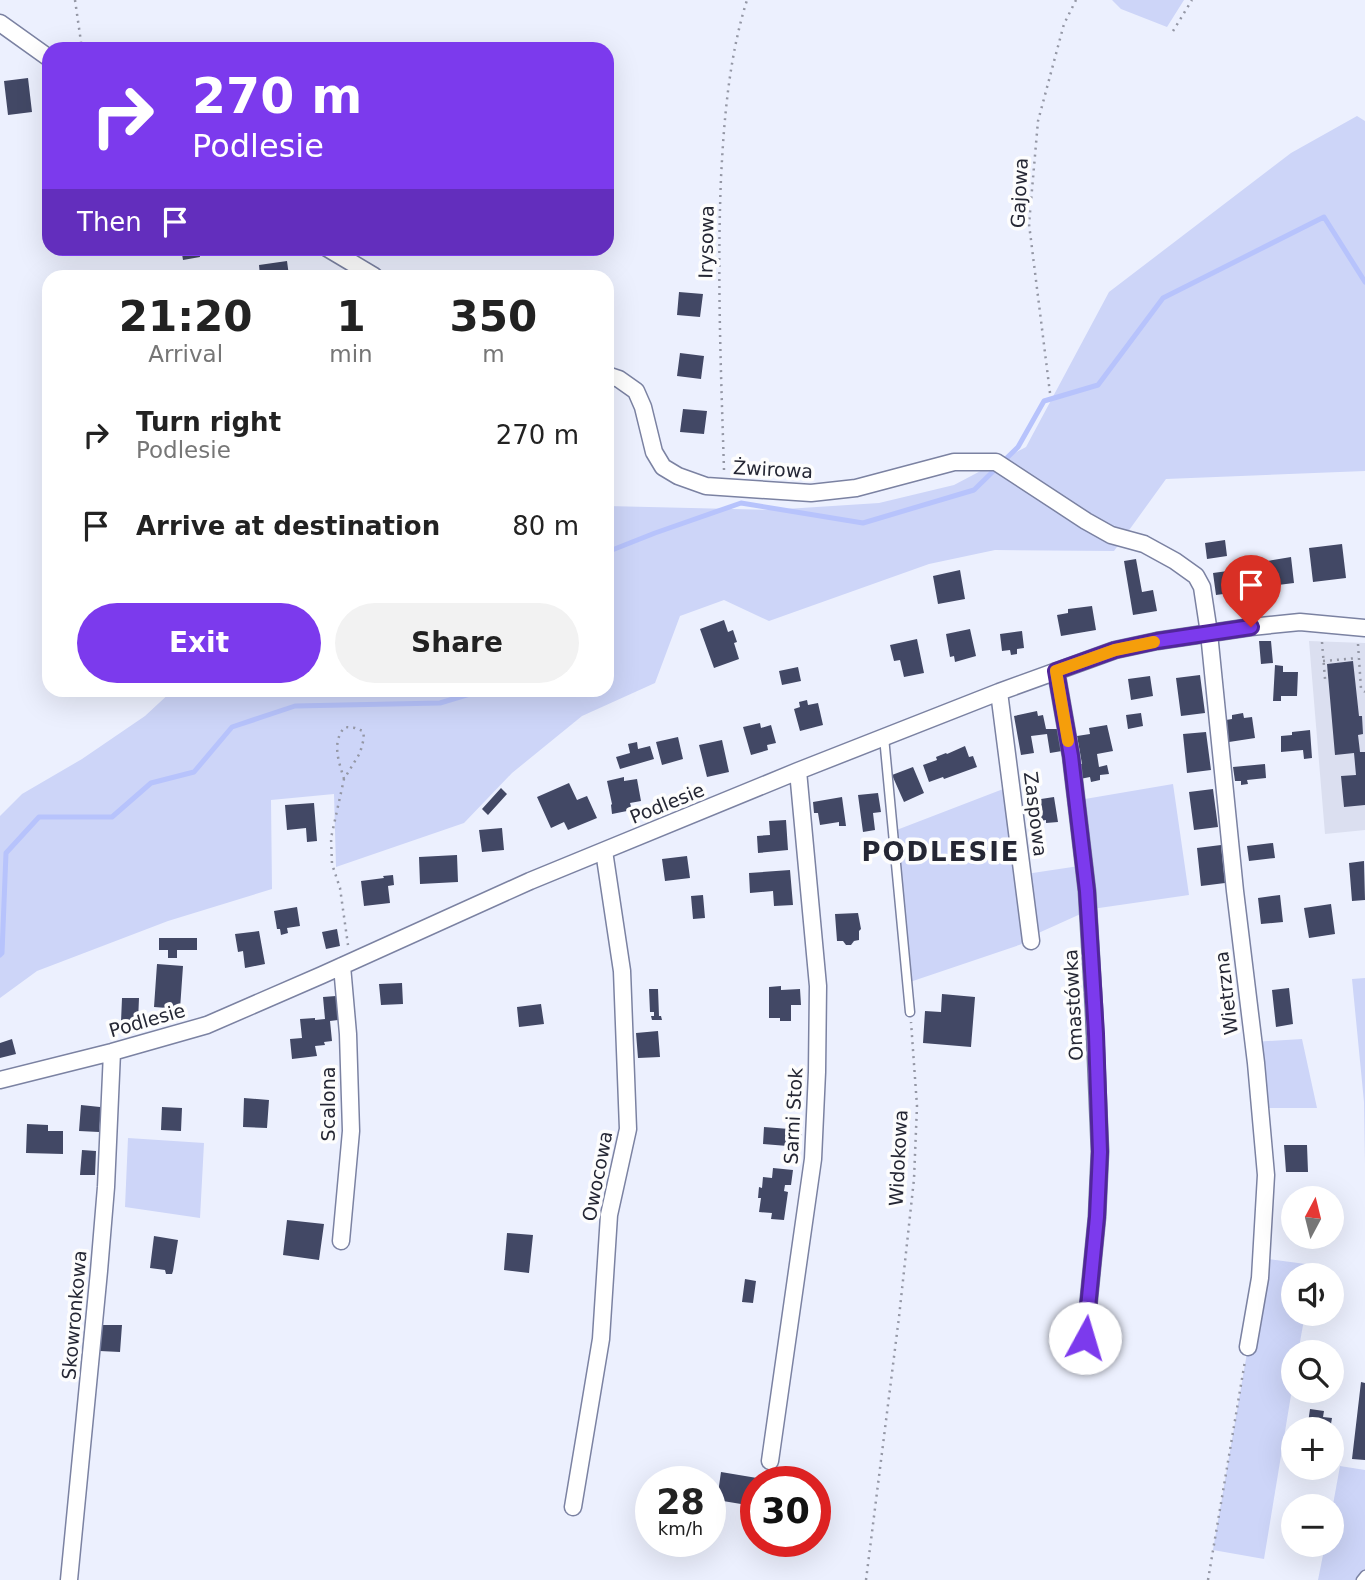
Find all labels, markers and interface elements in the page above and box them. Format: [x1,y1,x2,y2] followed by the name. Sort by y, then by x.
[192,68,362,125] text: 270 m
[77,70,168,161] icon: right
[192,127,324,165] text: Podlesie
[1006,157,1032,229] street label: Gajowa
[156,203,194,241] icon: arrive
[694,205,718,279] street label: Irysowa
[77,207,142,237] text: Then
[119,292,253,341] text: 21:20
[336,292,366,341] text: 1
[450,292,537,341] text: 350
[148,341,223,367] text: Arrival
[329,341,373,367] text: min
[482,341,505,367] text: m
[136,407,281,437] text: Turn right
[77,416,115,454] icon: right
[496,420,579,450] text: 270 m
[136,437,231,463] text: Podlesie
[732,456,814,482] street label: Żwirowa
[77,507,115,545] icon: arrive
[136,511,440,541] text: Arrive at destination
[512,511,579,541] text: 80 m
[1221,555,1281,627] pin
[1232,566,1270,604] icon: arrive
[77,603,321,683] button: Exit
[335,603,579,683] button: Share
[1020,770,1052,858] street label: Zaspowa
[627,778,707,828] street label: Podlesie
[861,837,1021,867] district label: PODLESIE
[1059,949,1087,1061] street label: Omastówka
[1210,950,1242,1036] street label: Wietrzna
[106,999,188,1041] street label: Podlesie
[317,1067,339,1141] street label: Scalona
[779,1067,807,1165] street label: Sarni Stok
[884,1109,912,1207] street label: Widokowa
[577,1129,617,1223] street label: Owocowa
[1281,1186,1344,1250] north arrow
[1281,1186,1344,1557] map controls
[57,1249,91,1381] street label: Skowronkowa
[1281,1263,1344,1326] button: sound
[1048,1301,1122,1375] position arrow
[1281,1340,1344,1403] button: search
[1281,1417,1344,1480] button: +
[740,1466,831,1557] speed limit sign: 30
[656,1482,705,1522] text: 28
[1281,1494,1344,1557] button: −
[658,1518,703,1539] text: km/h

